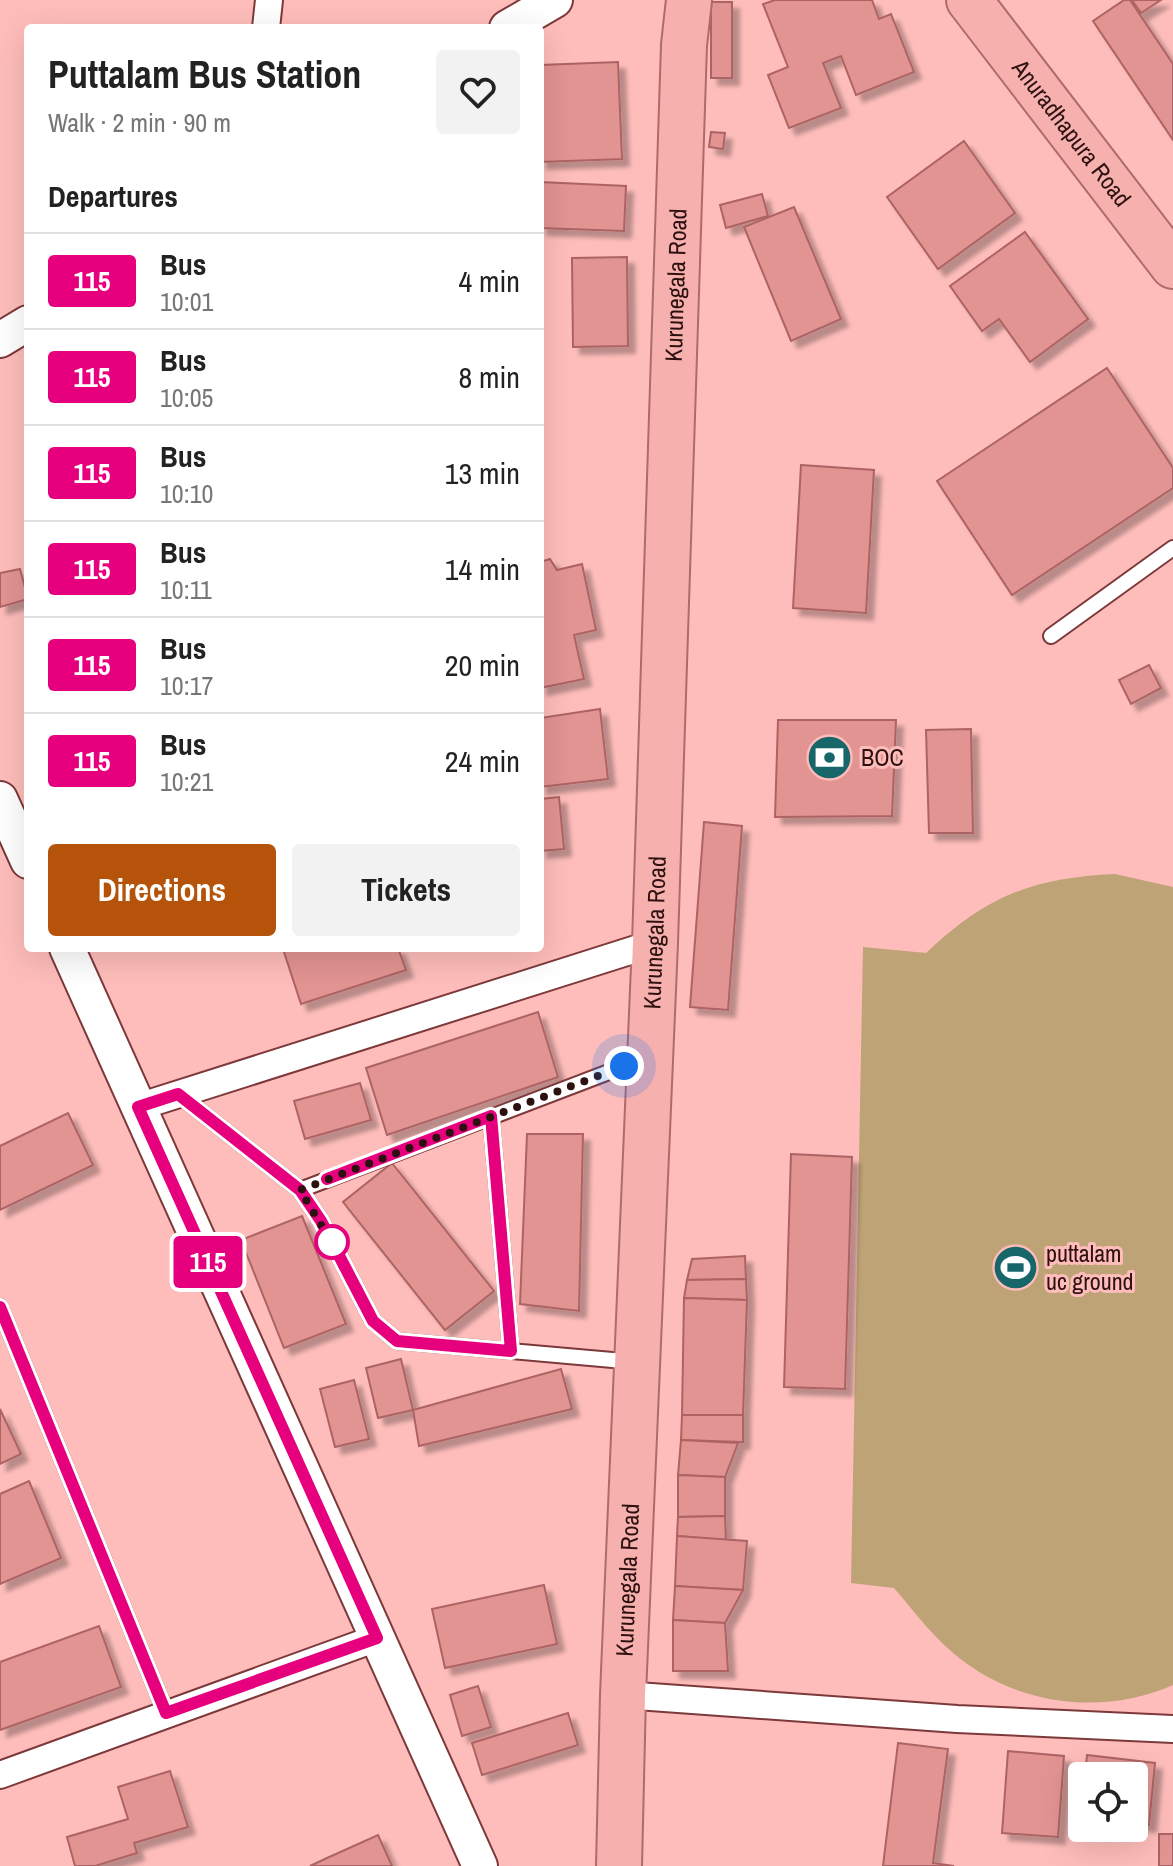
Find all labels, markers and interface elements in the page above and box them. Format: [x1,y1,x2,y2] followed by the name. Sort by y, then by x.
[48,49,361,100] text: Puttalam Bus Station
[436,50,520,134] button: heart
[1005,52,1139,213] street label: Anuradhapura Road
[48,105,231,140] text: Walk · 2 min · 90 m
[48,176,178,216] text: Departures
[657,208,694,362] street label: Kurunegala Road
[160,244,206,284] text: Bus
[458,261,520,301] text: 4 min
[73,262,111,300] text: 115
[160,284,213,319] text: 10:01
[160,340,206,380] text: Bus
[458,357,520,397] text: 8 min
[73,358,111,396] text: 115
[160,380,213,415] text: 10:05
[160,436,206,476] text: Bus
[445,453,520,493] text: 13 min
[73,454,111,492] text: 115
[160,476,213,511] text: 10:10
[160,532,206,572] text: Bus
[445,549,520,589] text: 14 min
[73,550,111,588] text: 115
[160,572,212,607] text: 10:11
[160,628,206,668] text: Bus
[445,645,520,685] text: 20 min
[73,646,111,684] text: 115
[160,668,213,703] text: 10:17
[160,724,206,764] text: Bus
[806,734,854,782] bank icon: BOC
[445,741,520,781] text: 24 min
[861,741,904,773] place label: BOC
[73,742,111,780] text: 115
[160,764,213,799] text: 10:21
[48,844,276,936] button: Directions
[292,844,520,936] button: Tickets
[635,856,673,1010] street label: Kurunegala Road
[604,1046,644,1086] your location
[315,1225,349,1259] unlabelled marker
[162,1236,254,1288] line badge: 115
[1046,1237,1134,1297] place label: puttalam uc ground
[189,1243,227,1281] text: 115
[991,1244,1039,1292] sports icon: puttalam uc ground
[608,1503,646,1657] street label: Kurunegala Road
[1068,1762,1148,1842] map controls
[1068,1762,1148,1842] button: locate

